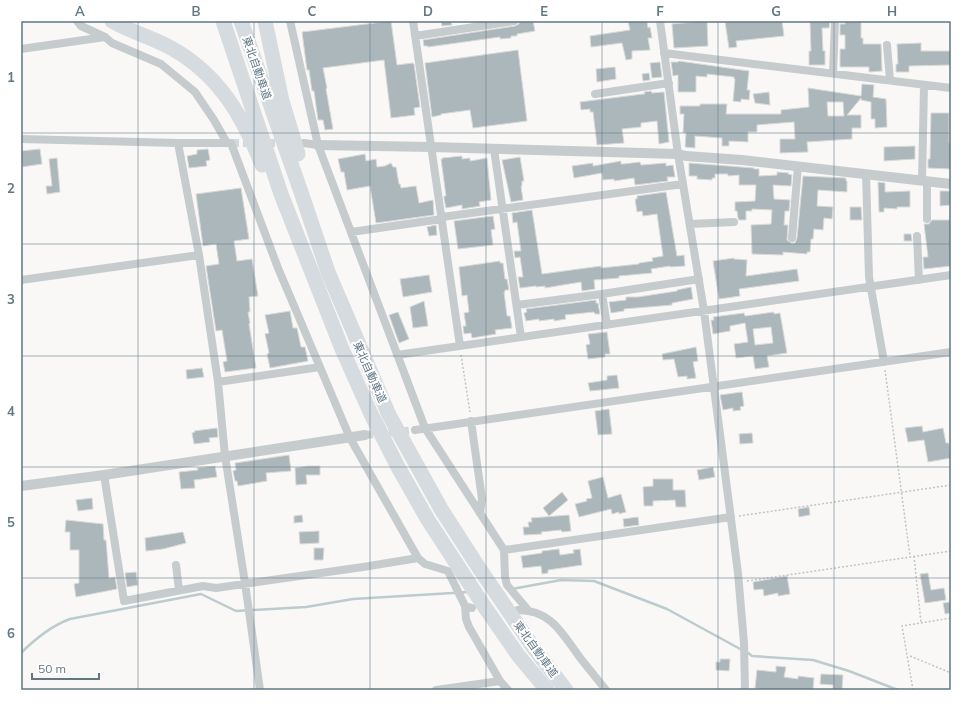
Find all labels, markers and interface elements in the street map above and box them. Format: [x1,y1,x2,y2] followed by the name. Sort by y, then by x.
[75,3,85,19] text: A
[192,3,201,19] text: B
[308,3,317,19] text: C
[423,3,433,19] text: D
[540,3,548,19] text: E
[656,3,664,19] text: F
[771,3,781,19] text: G
[887,3,897,19] text: H
[240,35,274,101] street label: 東北自動車道
[7,69,15,85] text: 1
[7,180,15,196] text: 2
[7,291,15,307] text: 3
[350,339,390,405] street label: 東北自動車道
[7,403,15,419] text: 4
[7,514,15,530] text: 5
[511,618,561,680] street label: 東北自動車道
[7,625,15,641] text: 6
[32,655,99,681] scale bar
[38,661,66,676] text: 50 m

